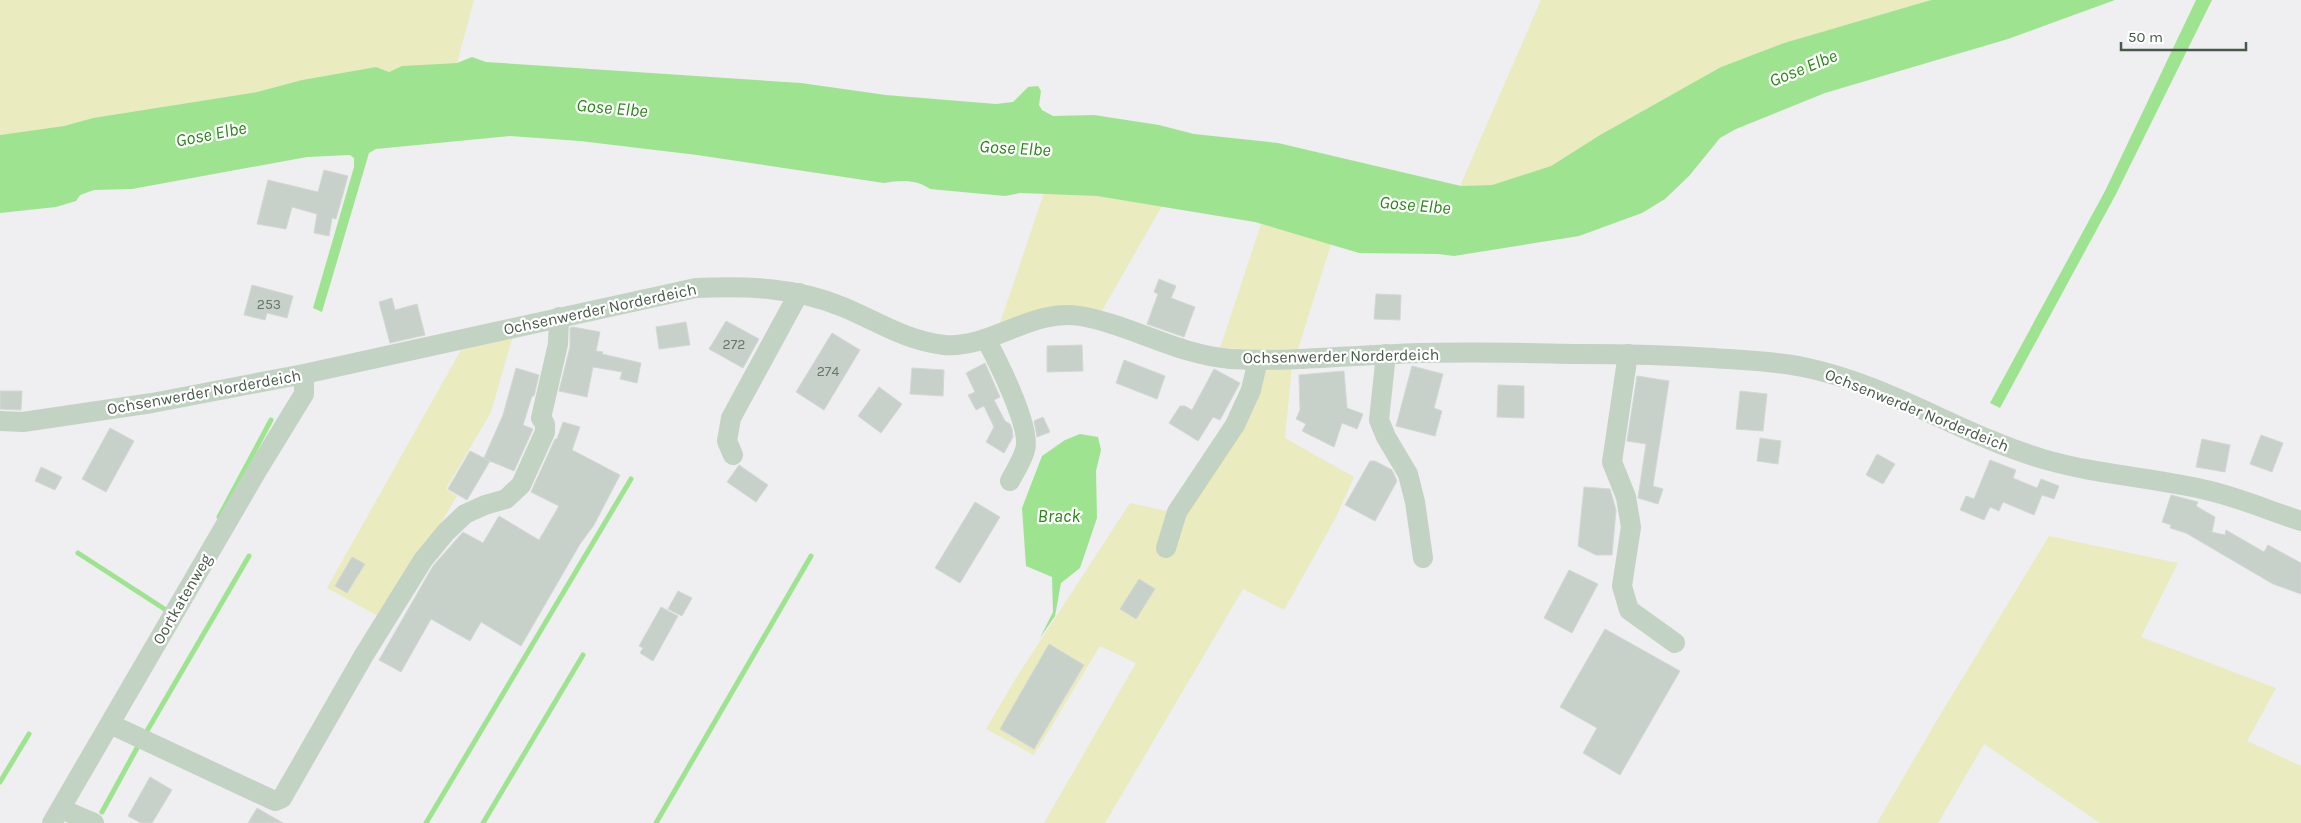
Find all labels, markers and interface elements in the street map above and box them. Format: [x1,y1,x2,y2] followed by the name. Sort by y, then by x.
[2121,20,2246,52] scale bar
[2128,28,2163,46] text: 50 m
[1766,44,1840,92] water label: Gose Elbe
[575,94,649,122] water label: Gose Elbe
[174,116,248,152] water label: Gose Elbe
[979,135,1051,161] water label: Gose Elbe
[1378,191,1452,219] water label: Gose Elbe
[502,279,698,339] street label: Ochsenwerder Norderdeich
[257,296,281,313] house number: 253
[723,336,745,353] house number: 272
[1242,345,1440,367] street label: Ochsenwerder Norderdeich
[817,363,839,380] house number: 274
[1822,364,2012,456] street label: Ochsenwerder Norderdeich
[105,366,303,418] street label: Ochsenwerder Norderdeich
[1038,505,1081,527] water label: Brack
[148,550,216,648] street label: Oortkatenweg

